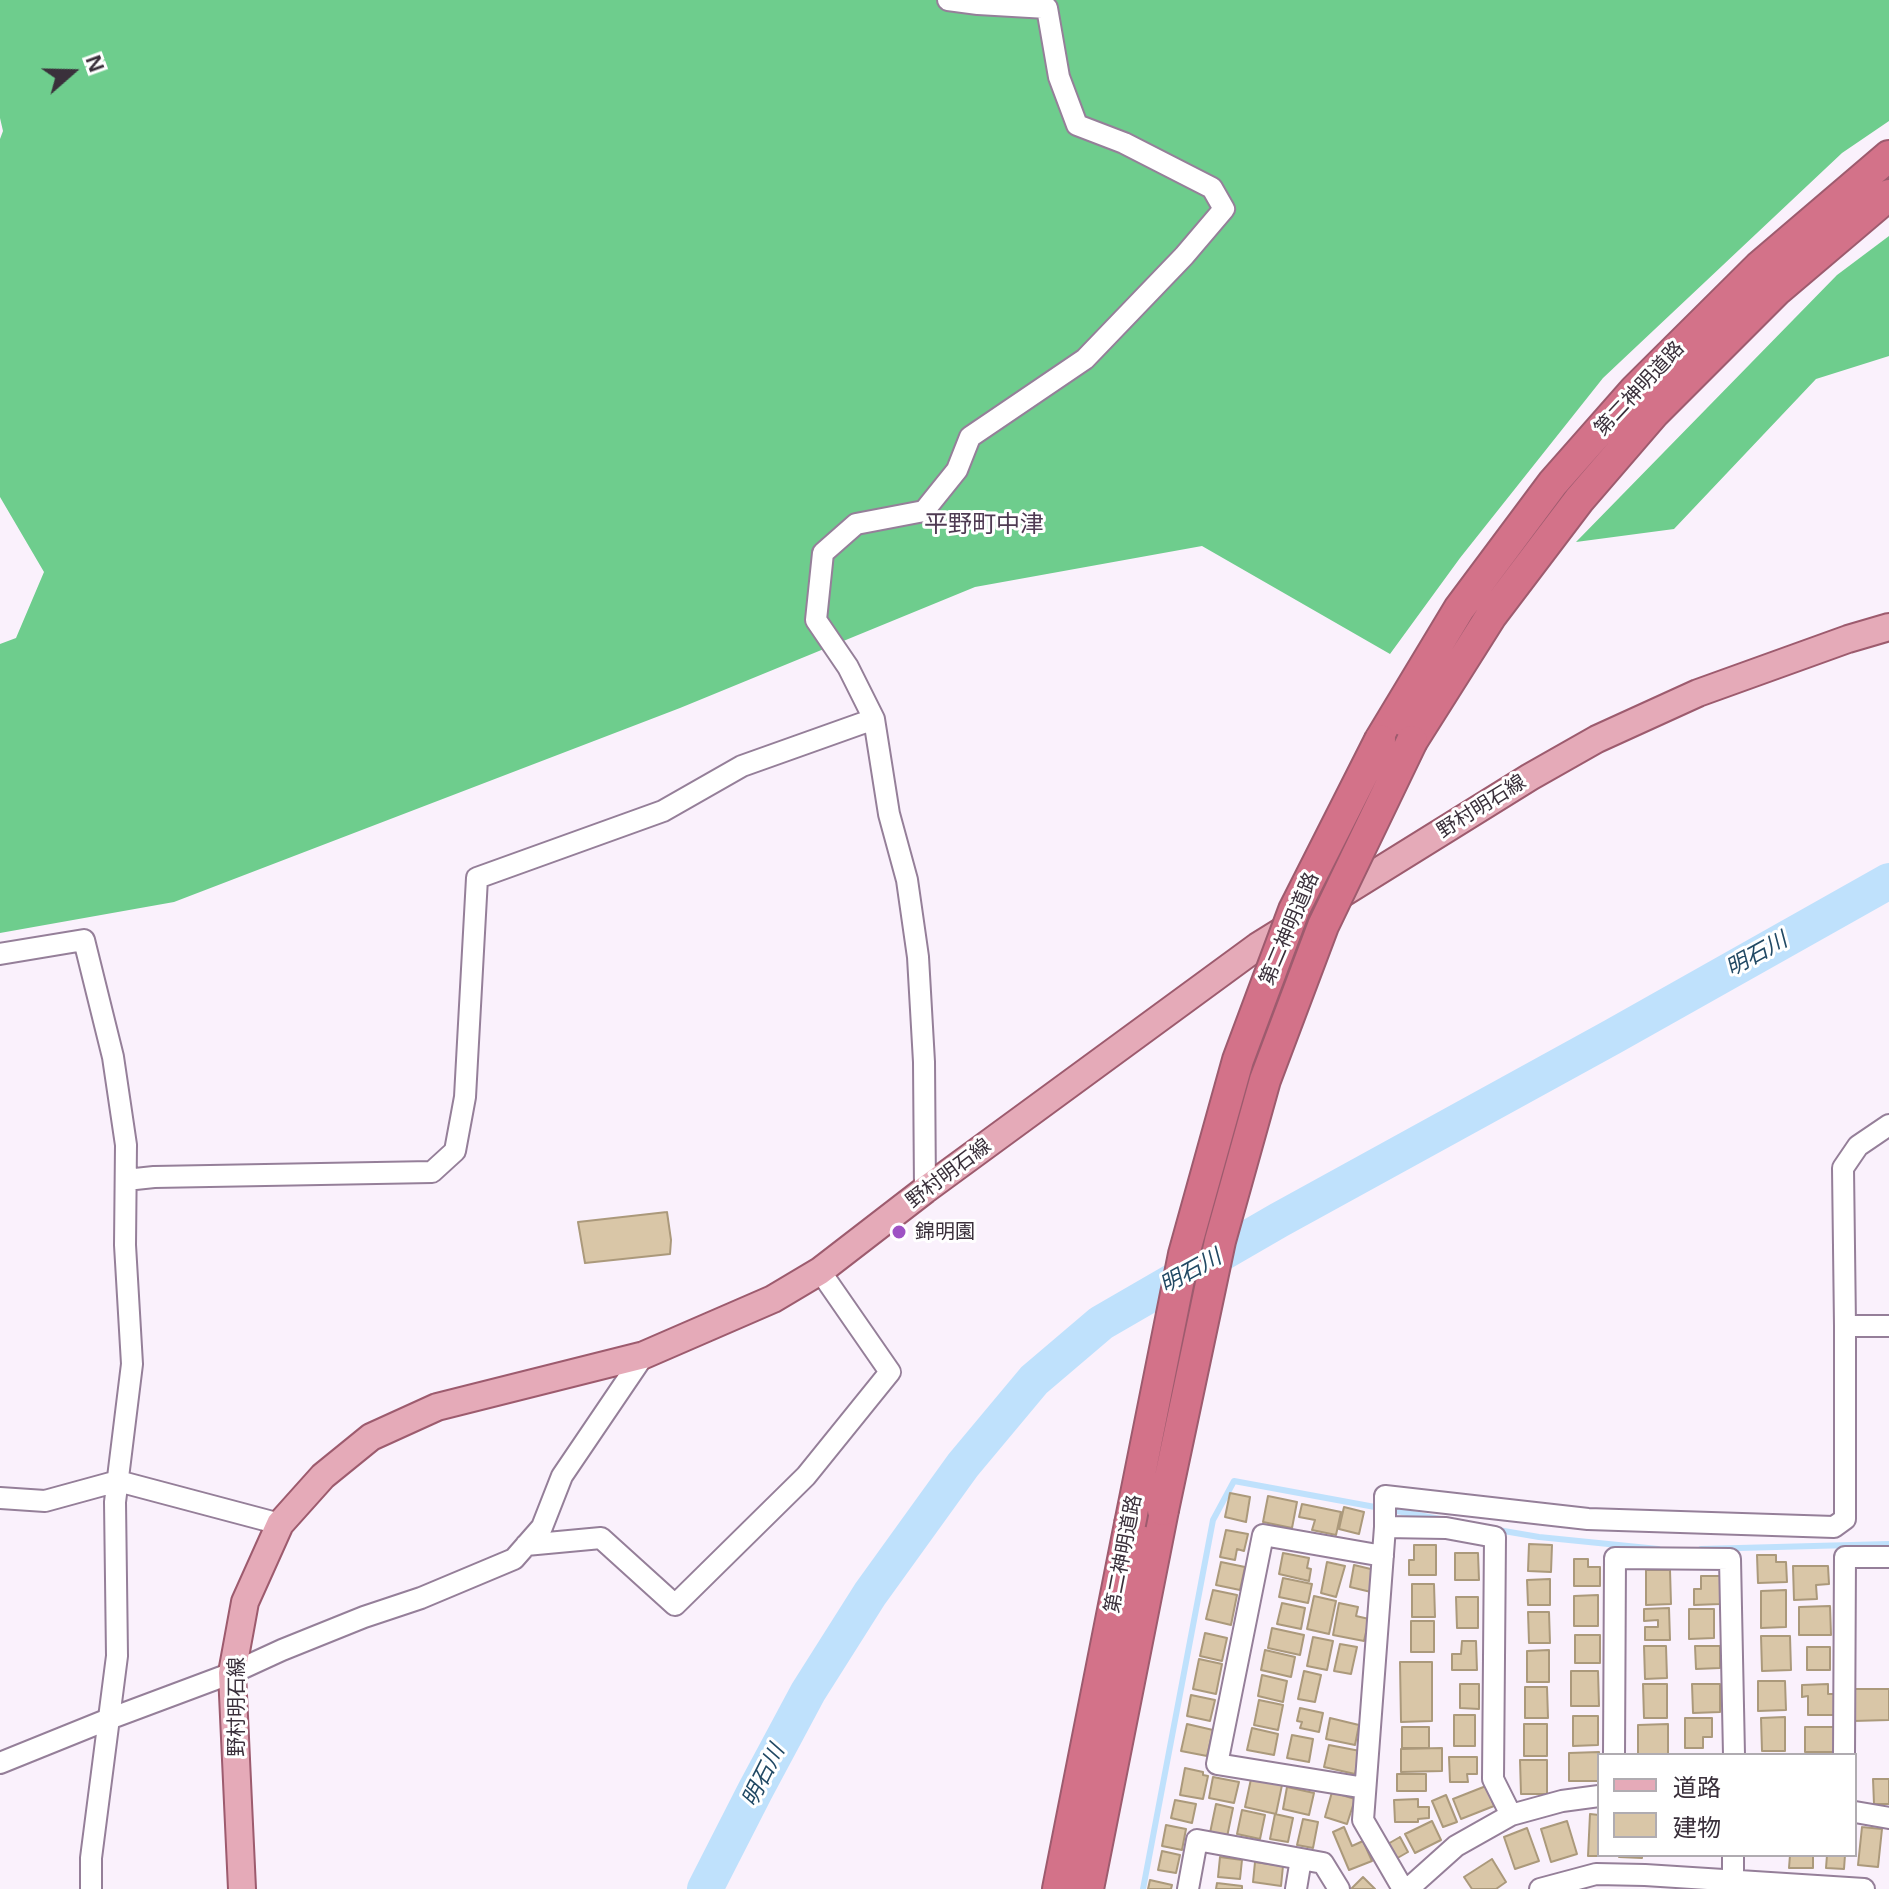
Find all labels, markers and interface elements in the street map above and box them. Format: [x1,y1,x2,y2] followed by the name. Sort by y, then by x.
[32,32,112,112] north arrow
[81,52,109,75] text: N
[1590,337,1690,441] street label: 第二神明道路
[924,511,1044,539] district label: 平野町中津
[1433,770,1531,844] street label: 野村明石線
[1256,869,1324,989] street label: 第二神明道路
[1722,927,1792,983] water label: 明石川
[902,1134,996,1214] street label: 野村明石線
[915,1220,975,1244] place label: 錦明園
[890,1223,908,1241] marker: 錦明園
[1156,1244,1226,1300] water label: 明石川
[1101,1493,1147,1615] street label: 第二神明道路
[225,1657,249,1757] street label: 野村明石線
[737,1741,791,1811] water label: 明石川
[1597,1753,1857,1857] legend
[1673,1774,1721,1801] text: 道路
[1673,1814,1721,1841] text: 建物

